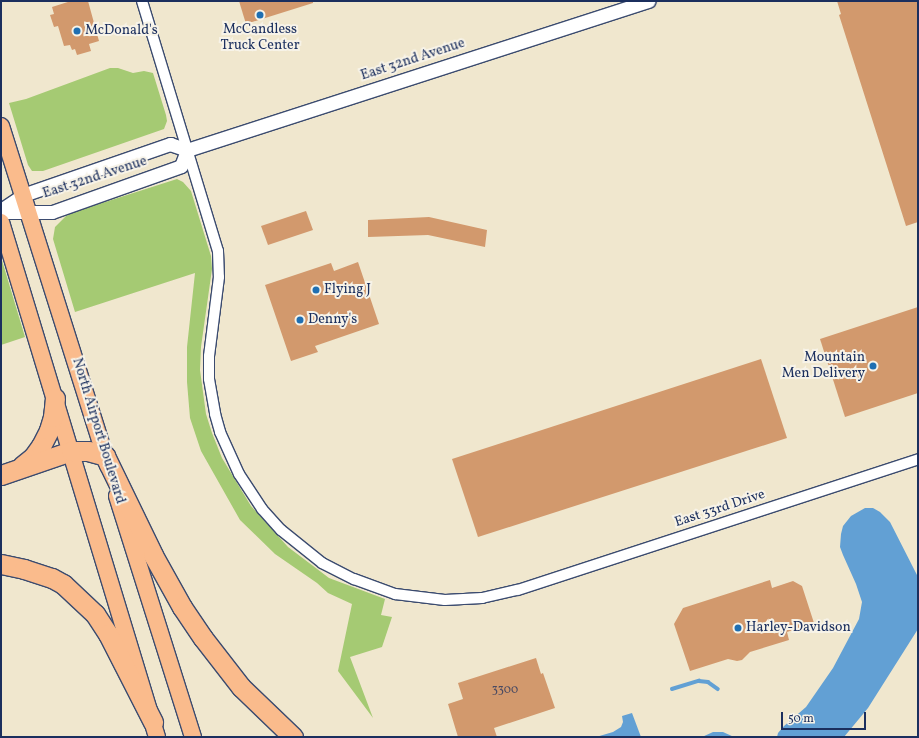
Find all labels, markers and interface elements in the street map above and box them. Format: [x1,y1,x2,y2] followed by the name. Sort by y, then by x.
[255,10,265,20] marker: McCandless Truck Center
[220,22,300,54] place label: McCandless Truck Center
[85,23,158,39] place label: McDonald's
[72,26,82,36] marker: McDonald's
[359,35,467,85] street label: East 32nd Avenue
[41,153,149,203] street label: East 32nd Avenue
[324,282,371,298] place label: Flying J
[311,285,321,295] marker: Flying J
[308,312,357,328] place label: Denny's
[295,315,305,325] marker: Denny's
[782,350,865,382] place label: Mountain Men Delivery
[68,356,128,506] street label: North Airport Boulevard
[868,361,878,371] marker: Mountain Men Delivery
[673,486,767,532] street label: East 33rd Drive
[746,620,851,636] place label: Harley-Davidson
[733,623,743,633] marker: Harley-Davidson
[492,684,518,698] house number: 3300
[783,704,868,730] scale bar
[788,711,814,727] text: 50 m

